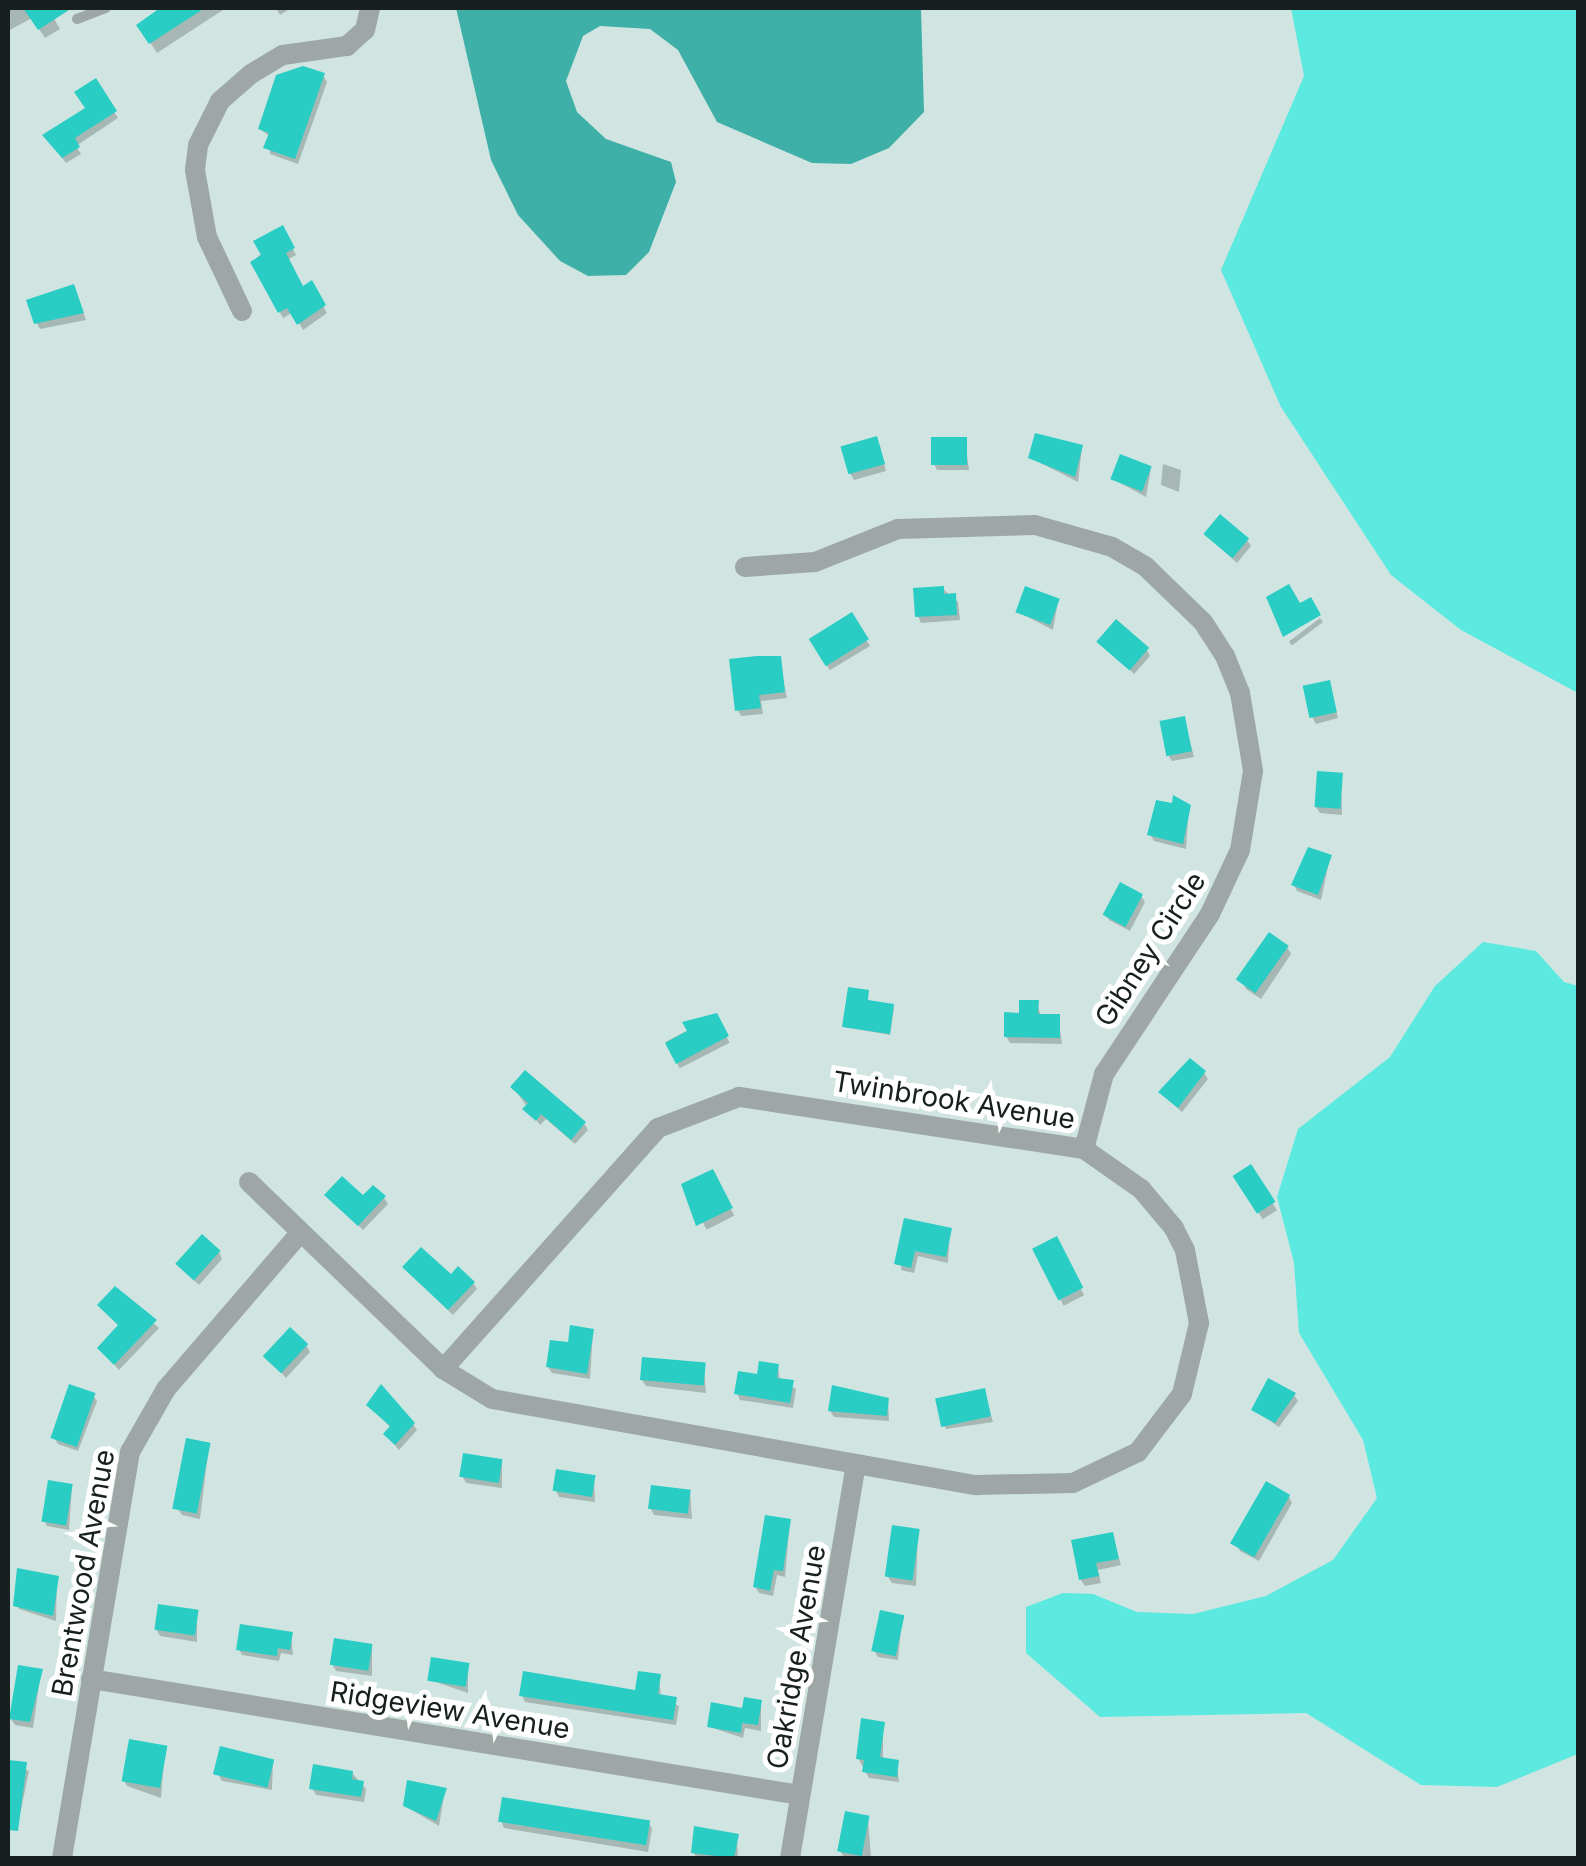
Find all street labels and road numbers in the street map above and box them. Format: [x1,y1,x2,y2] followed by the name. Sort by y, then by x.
[1088,866,1212,1032] street label: Gibney Circle
[830,1064,1078,1136] street label: Twinbrook Avenue
[45,1447,121,1699] street label: Brentwood Avenue
[760,1542,832,1772] street label: Oakridge Avenue
[328,1674,572,1746] street label: Ridgeview Avenue

